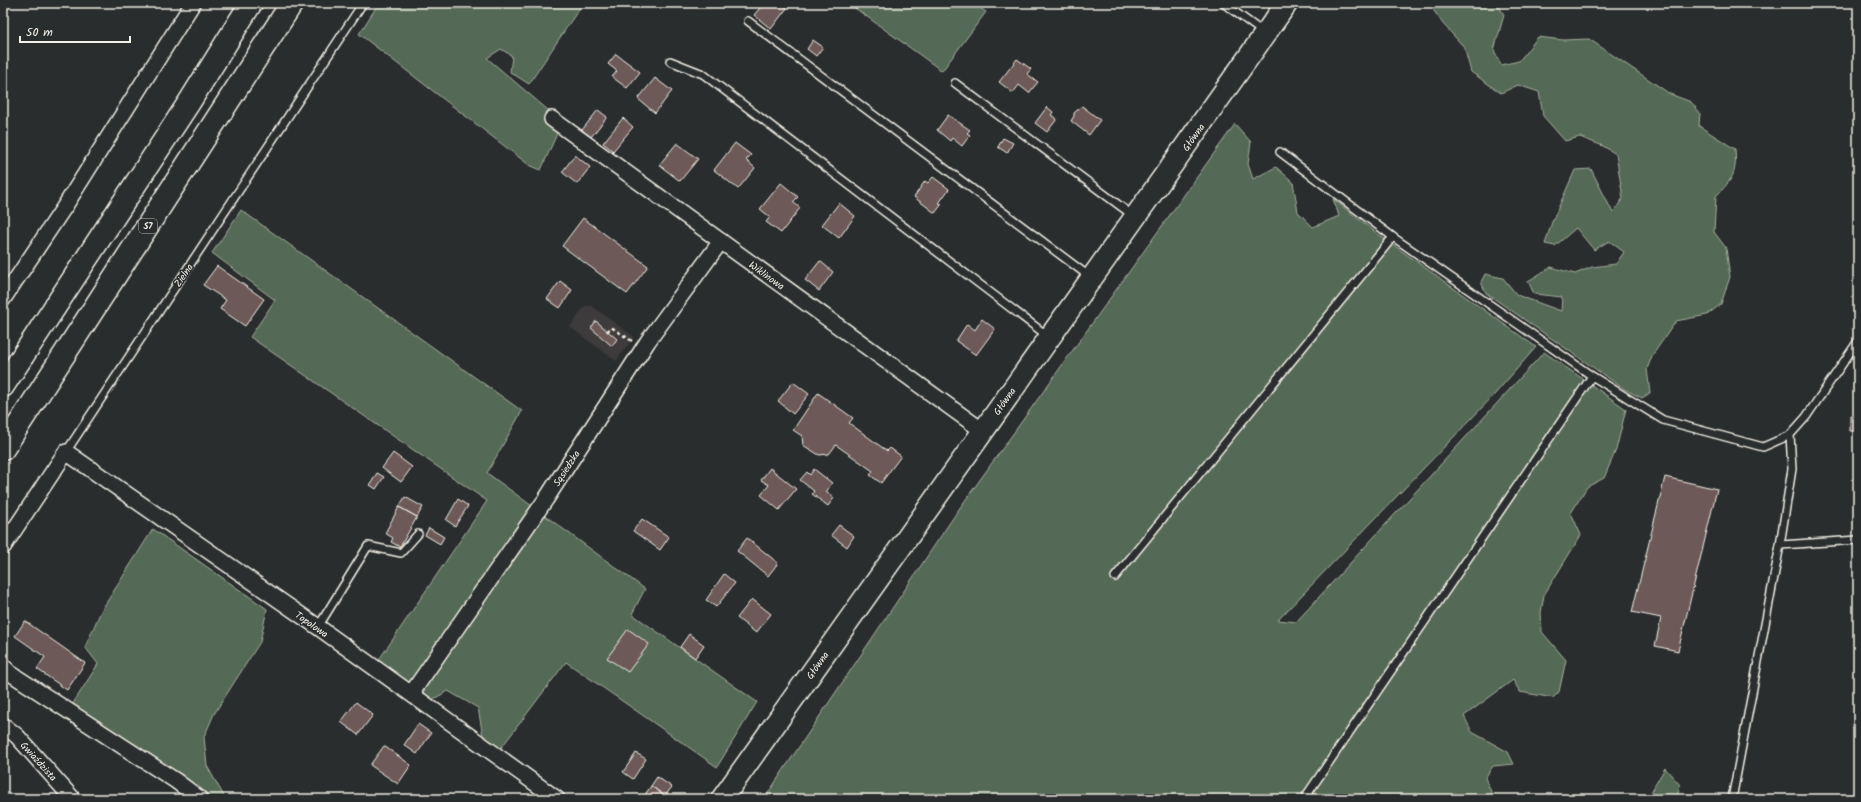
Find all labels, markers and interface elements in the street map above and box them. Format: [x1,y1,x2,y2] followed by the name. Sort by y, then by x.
[20,18,130,44] scale bar
[26,23,53,42] text: 50 m
[1178,120,1209,155] street label: Główna
[139,219,157,233] road number: S7
[745,257,788,295] street label: Wiklinowa
[170,260,198,291] street label: Zielna
[989,384,1020,419] street label: Główna
[549,447,585,490] street label: Sąsiedzka
[291,607,332,642] street label: Topolowa
[802,648,833,683] street label: Główna
[16,738,61,785] street label: Gwiaździsta

